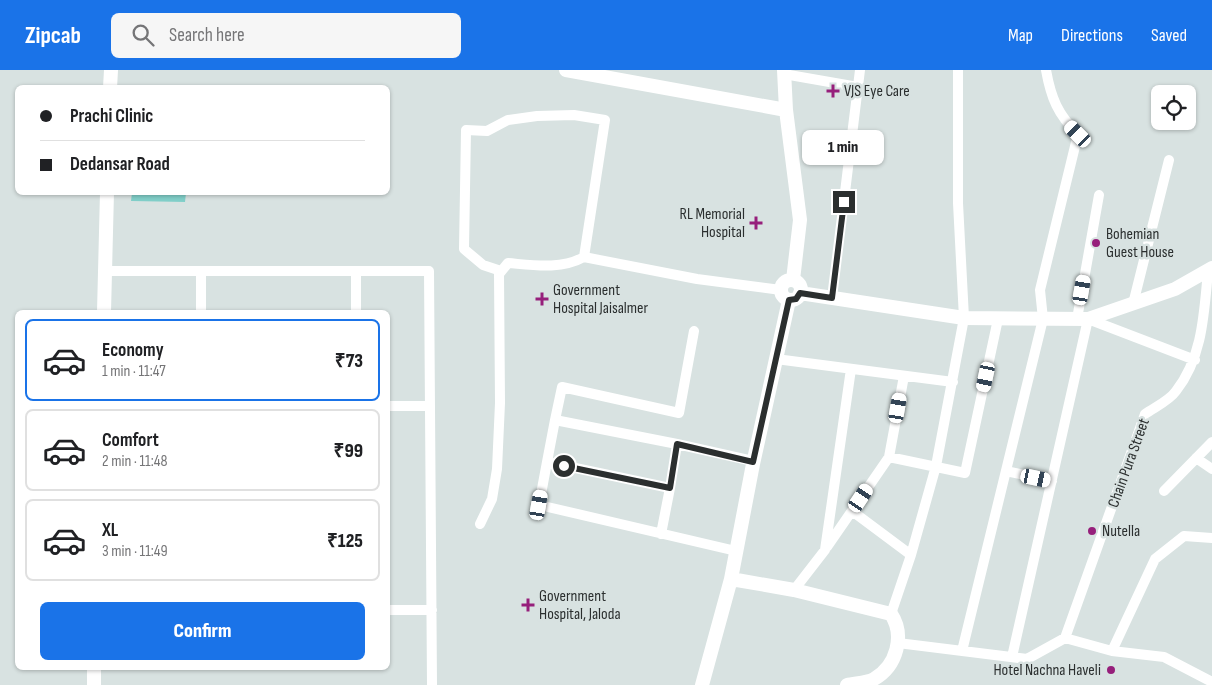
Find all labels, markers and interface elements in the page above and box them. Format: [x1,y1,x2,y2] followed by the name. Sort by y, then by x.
[111,13,461,58] search box
[25,21,81,50] text: Zipcab
[129,21,157,49] icon: search
[169,24,245,47] text: Search here
[1008,25,1033,46] text: Map
[1061,25,1123,46] text: Directions
[1151,25,1187,46] text: Saved
[844,82,910,101] place label: VJS Eye Care
[826,84,840,98] marker: VJS Eye Care
[1151,85,1196,130] map controls
[1151,85,1196,130] button: locate
[70,105,153,128] text: Prachi Clinic
[1062,118,1093,150] car
[803,129,885,164] callout: 1 min
[828,138,858,157] text: 1 min
[70,153,170,176] text: Dedansar Road
[833,191,855,213] route end
[680,205,745,242] place label: RL Memorial Hospital
[749,216,763,230] marker: RL Memorial Hospital
[1106,225,1174,262] place label: Bohemian Guest House
[1090,237,1102,249] marker: Bohemian Guest House
[1072,274,1091,306] car
[553,281,649,318] place label: Government Hospital Jaisalmer
[535,292,549,306] marker: Government Hospital Jaisalmer
[42,338,87,383] icon: car
[102,339,164,362] text: Economy
[335,350,363,373] text: ₹73
[975,361,996,393] car
[102,362,166,381] text: 1 min · 11:47
[888,392,907,424] car
[1104,416,1154,510] street label: Chain Pura Street
[42,428,87,473] icon: car
[102,429,159,452] text: Comfort
[334,440,363,463] text: ₹99
[102,452,167,471] text: 2 min · 11:48
[553,455,575,477] route start
[1019,468,1052,488] car
[846,481,875,515] car
[529,489,548,521] car
[42,518,87,563] icon: car
[102,519,118,542] text: XL
[1102,522,1140,541] place label: Nutella
[1086,525,1098,537] marker: Nutella
[327,530,363,553] text: ₹125
[102,542,168,561] text: 3 min · 11:49
[539,587,621,624] place label: Government Hospital, Jaloda
[521,598,535,612] marker: Government Hospital, Jaloda
[40,602,365,660] button: Confirm
[993,661,1101,680] place label: Hotel Nachna Haveli
[1105,664,1117,676] marker: Hotel Nachna Haveli

